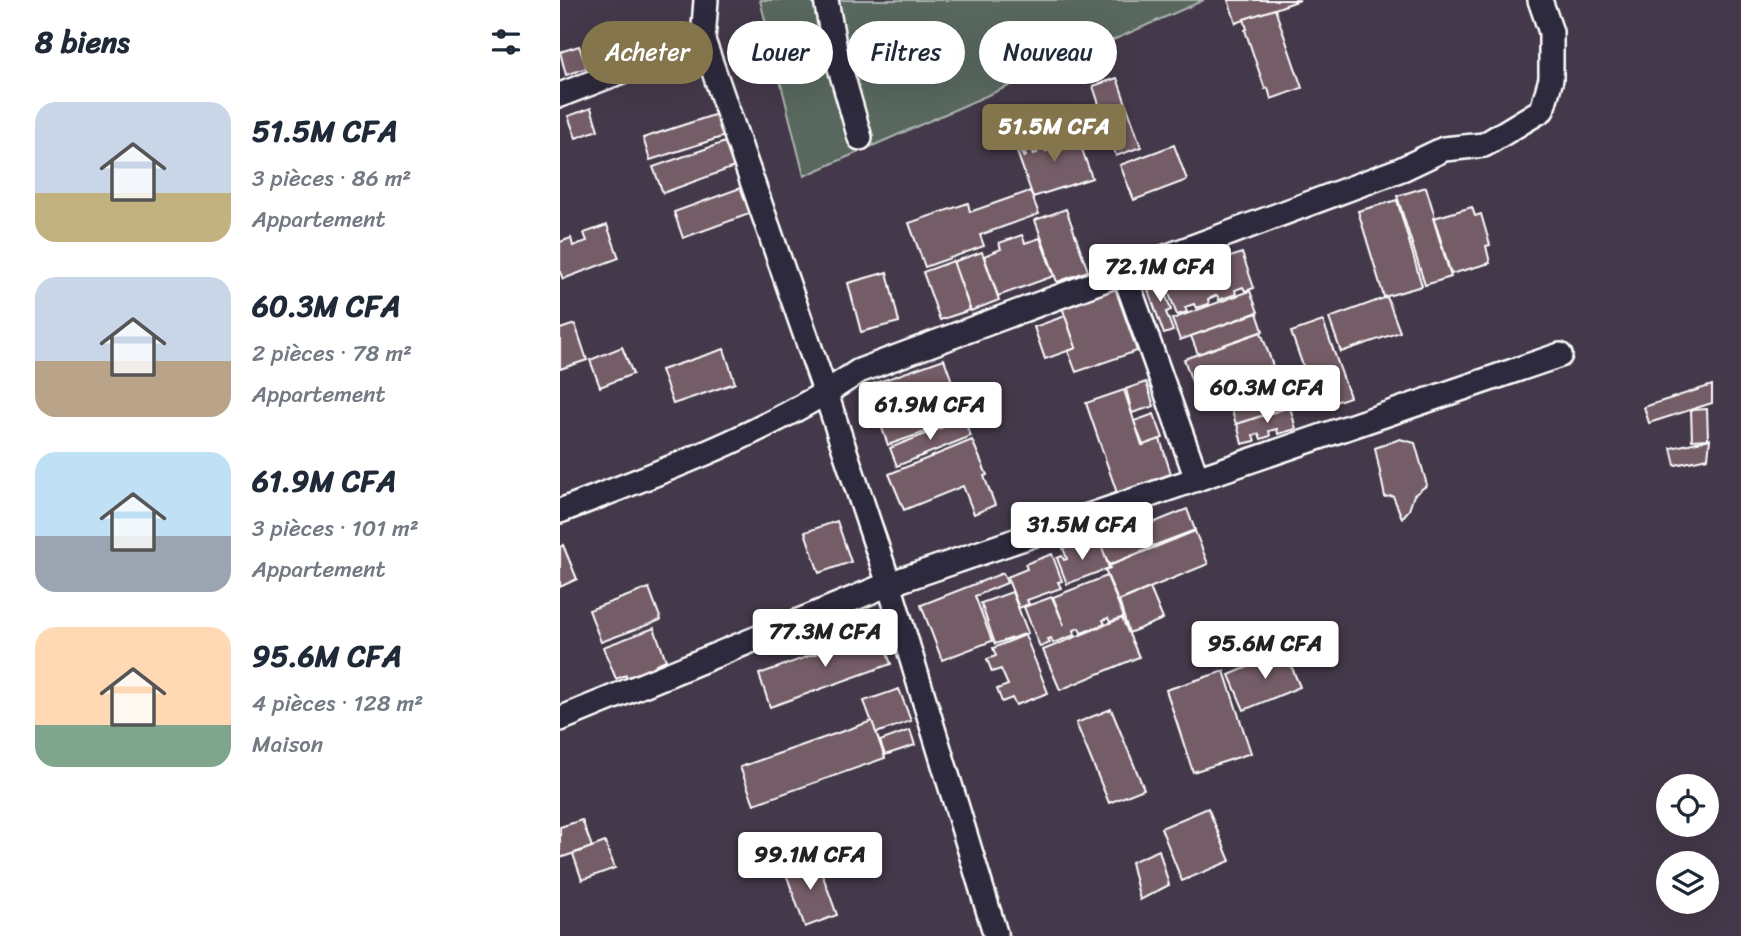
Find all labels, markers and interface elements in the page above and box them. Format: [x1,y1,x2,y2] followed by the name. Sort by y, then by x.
[35,15,130,69] text: 8 biens
[581,21,713,84] chip: Acheter
[727,21,833,84] chip: Louer
[847,21,965,84] chip: Filtres
[979,21,1117,84] chip: Nouveau
[487,23,525,61] icon: filters
[252,104,398,158] text: 51.5M CFA
[974,104,1134,164] pin: 51.5M CFA
[998,106,1110,147] text: 51.5M CFA
[91,130,175,214] icon: home
[252,158,411,199] text: 3 pièces · 86 m²
[252,199,386,240] text: Appartement
[1080,244,1240,304] pin: 72.1M CFA
[1105,246,1215,287] text: 72.1M CFA
[252,279,401,333] text: 60.3M CFA
[91,305,175,389] icon: home
[252,333,412,374] text: 2 pièces · 78 m²
[1187,366,1347,425] pin: 60.3M CFA
[1210,367,1324,408] text: 60.3M CFA
[252,374,386,415] text: Appartement
[850,382,1010,442] pin: 61.9M CFA
[875,384,985,425] text: 61.9M CFA
[252,454,396,508] text: 61.9M CFA
[91,480,175,564] icon: home
[1002,503,1162,562] pin: 31.5M CFA
[1027,504,1137,545] text: 31.5M CFA
[252,508,419,549] text: 3 pièces · 101 m²
[252,549,386,590] text: Appartement
[745,610,905,669] pin: 77.3M CFA
[769,611,881,652] text: 77.3M CFA
[1185,622,1345,681] pin: 95.6M CFA
[1208,623,1322,664] text: 95.6M CFA
[252,629,402,683] text: 95.6M CFA
[91,655,175,739] icon: home
[252,683,423,724] text: 4 pièces · 128 m²
[252,724,323,765] text: Maison
[1656,774,1719,914] map controls
[1656,774,1719,837] button: locate
[730,832,890,892] pin: 99.1M CFA
[754,834,866,875] text: 99.1M CFA
[1656,851,1719,914] button: layers

